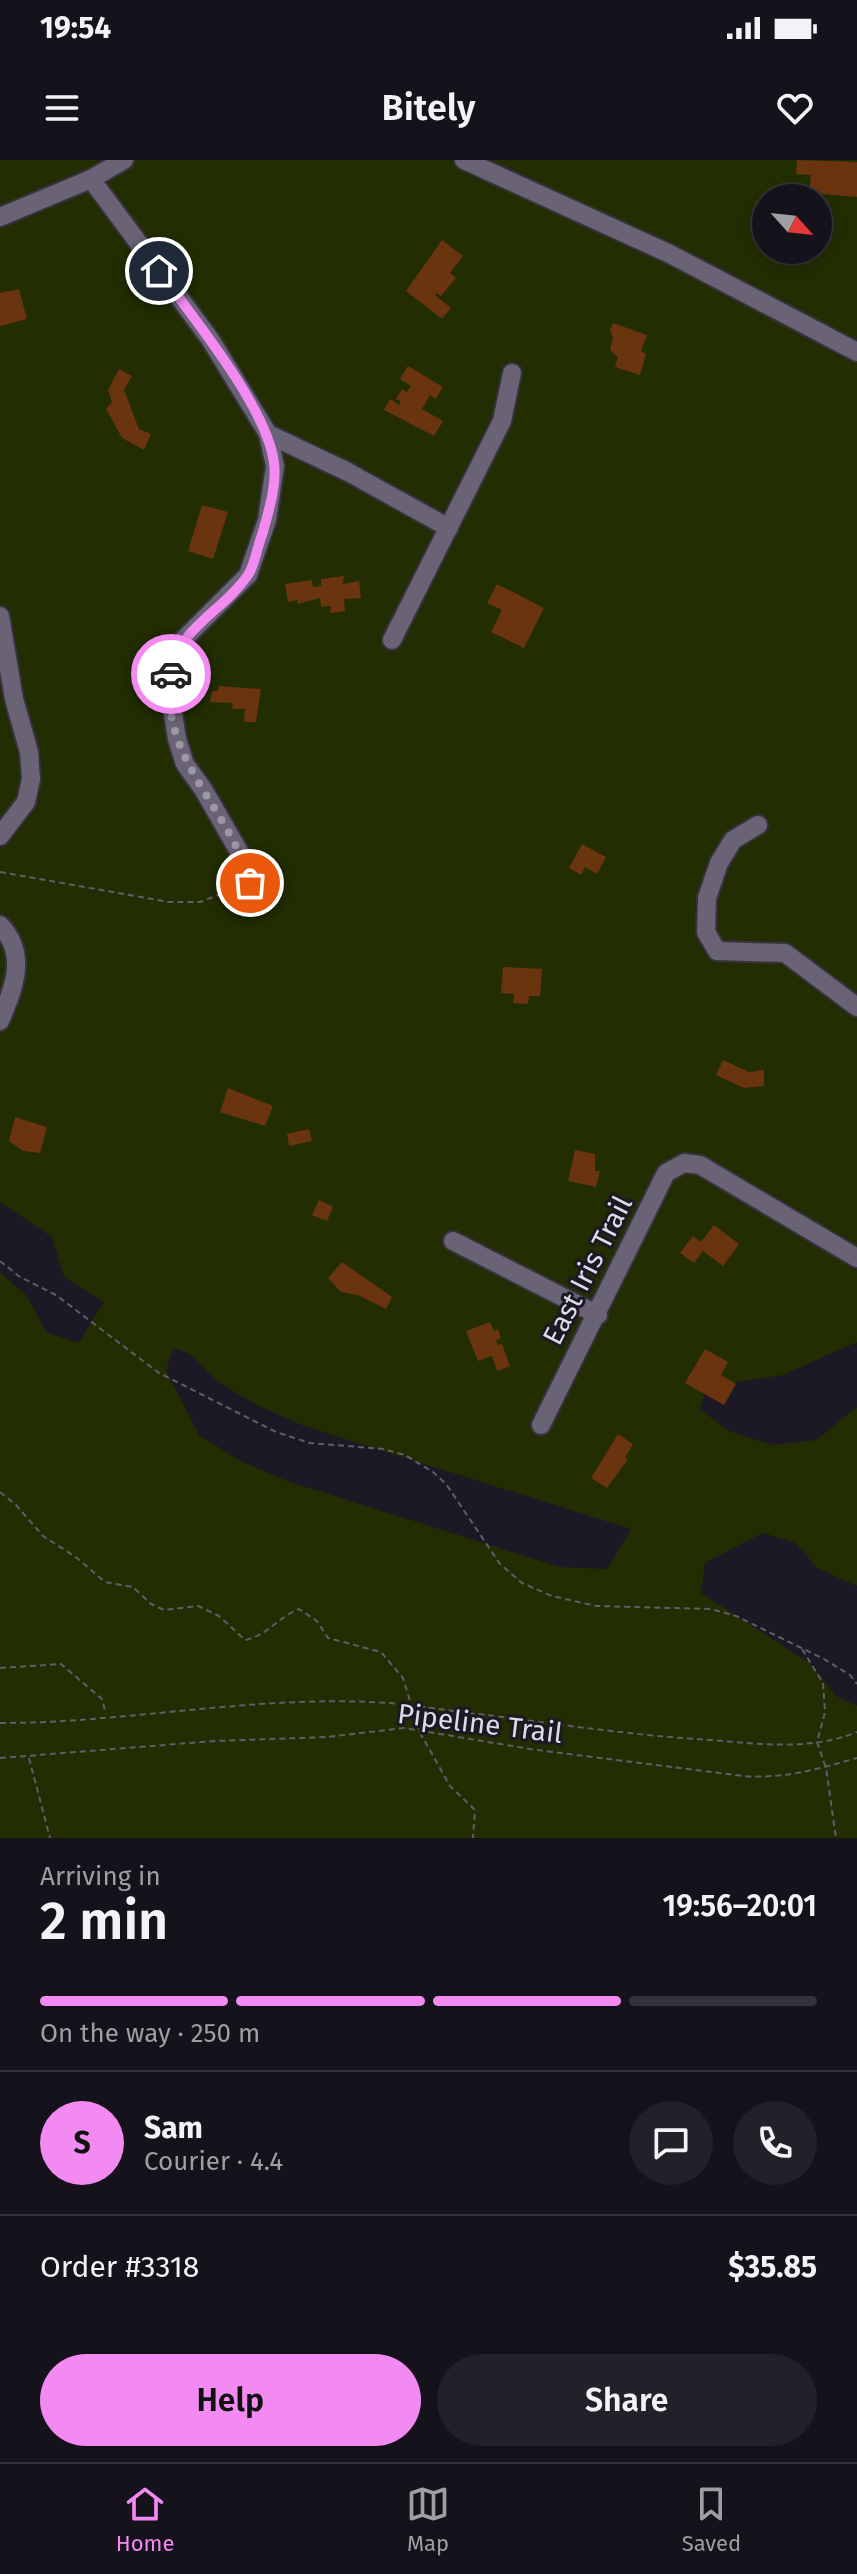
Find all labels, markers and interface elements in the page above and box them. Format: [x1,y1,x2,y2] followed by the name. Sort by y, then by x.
[40,10,111,46] text: 19:54
[40,86,84,130] icon: menu
[382,86,475,130] text: Bitely
[773,86,817,130] icon: heart
[752,184,832,264] north arrow
[752,184,832,264] map controls
[125,237,193,305] pin
[137,249,181,293] icon: home
[131,634,211,714] courier
[149,652,193,696] icon: car
[216,849,284,917] pin
[228,861,272,905] icon: bag
[536,1190,639,1350] street label: East Iris Trail
[396,1697,564,1750] street label: Pipeline Trail
[40,1861,161,1892] text: Arriving in
[663,1888,817,1924] text: 19:56–20:01
[40,1890,168,1953] text: 2 min
[40,2018,260,2049] text: On the way · 250 m
[629,2101,713,2185] button: chat
[733,2101,817,2185] button: phone
[144,2110,203,2146] text: Sam
[73,2125,91,2161] text: S
[144,2146,283,2177] text: Courier · 4.4
[40,2249,199,2285] text: Order #3318
[728,2249,817,2285] text: $35.85
[40,2354,421,2446] button: Help
[437,2354,817,2446] button: Share
[116,2482,174,2557] tab: Home
[406,2482,450,2557] tab: Map
[682,2482,741,2557] tab: Saved

